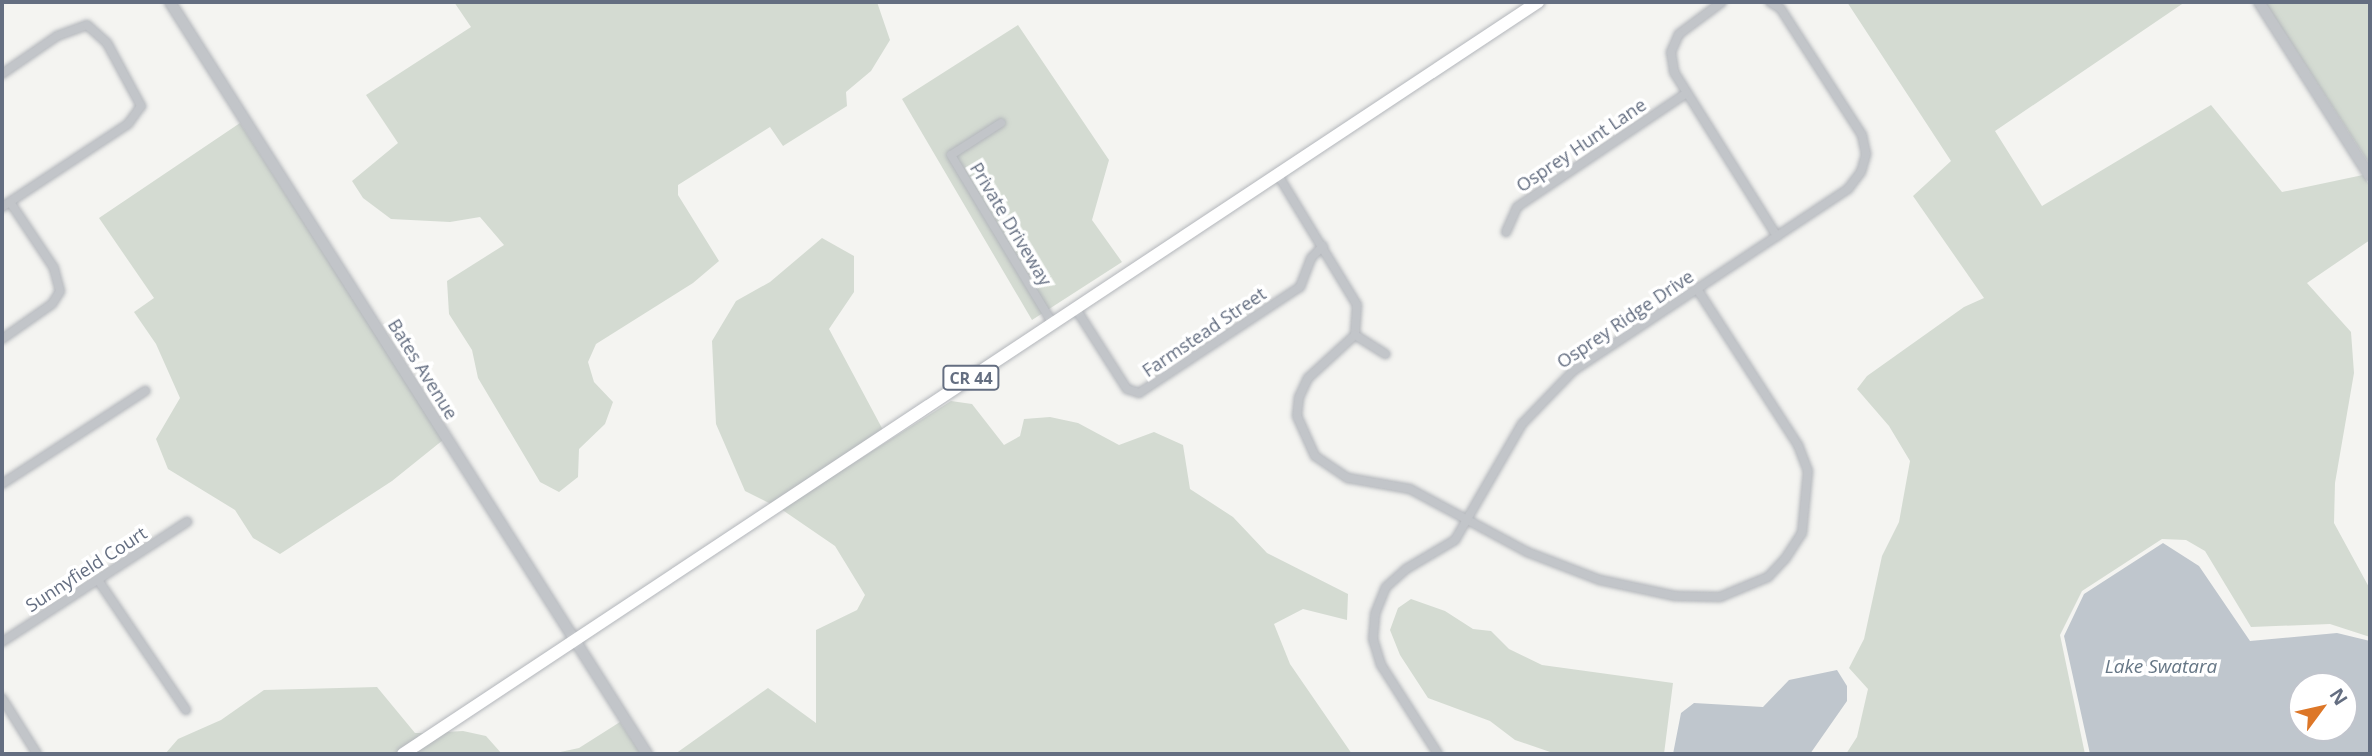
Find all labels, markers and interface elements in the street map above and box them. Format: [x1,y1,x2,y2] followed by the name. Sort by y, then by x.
[1512,94,1650,196] street label: Osprey Hunt Lane
[966,158,1056,290] street label: Private Driveway
[1553,265,1697,373] street label: Osprey Ridge Drive
[1138,283,1270,381] street label: Farmstead Street
[384,315,462,423] street label: Bates Avenue
[941,366,1001,390] road number: CR 44
[21,522,151,616] street label: Sunnyfield Court
[2105,656,2217,678] water label: Lake Swatara
[2288,672,2358,742] north arrow
[2324,683,2354,710] text: N

